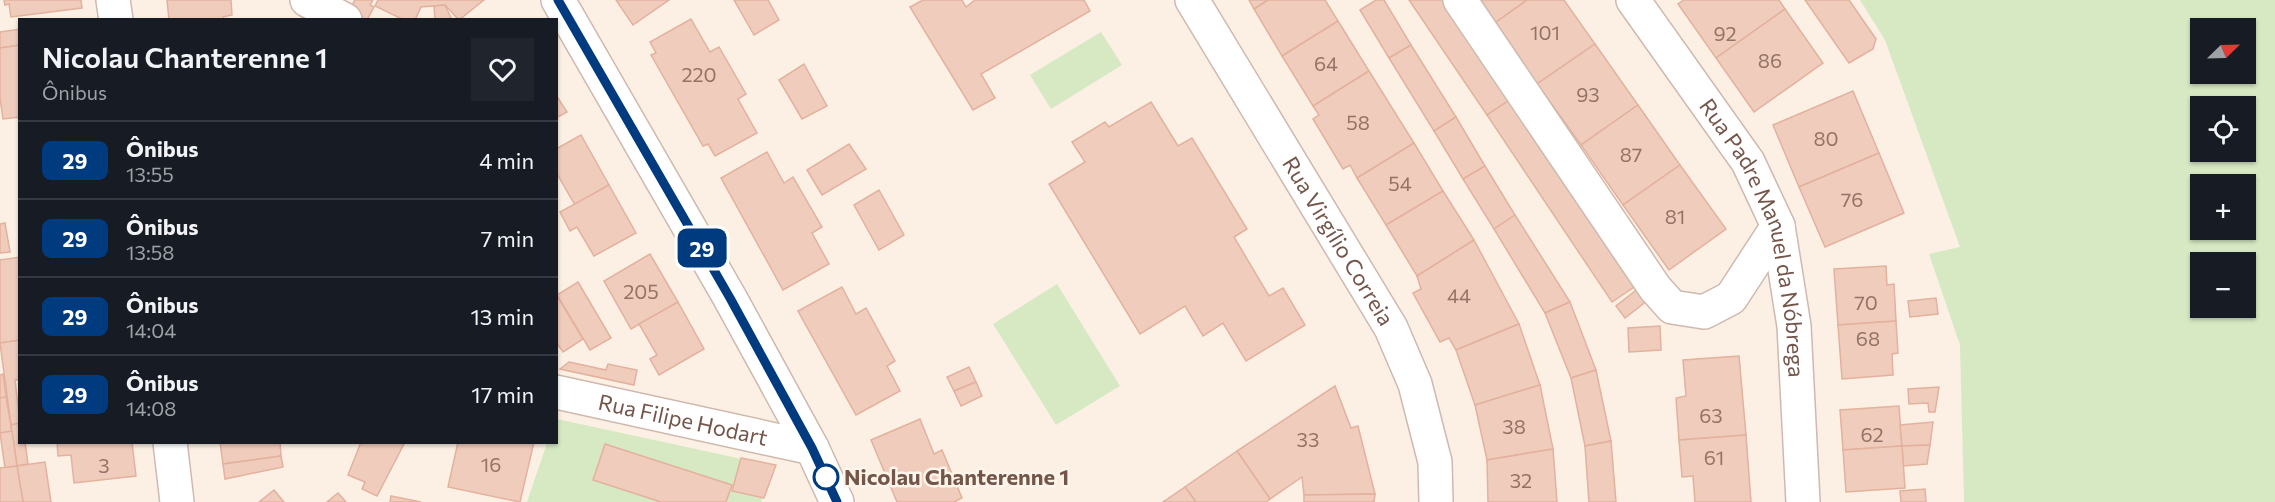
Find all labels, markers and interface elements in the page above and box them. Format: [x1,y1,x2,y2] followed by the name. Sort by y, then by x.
[2190,18,2256,84] north arrow
[2190,18,2256,318] map controls
[1530,20,1560,44] house number: 101
[1713,21,1737,45] house number: 92
[471,38,534,101] button: heart
[42,40,328,74] text: Nicolau Chanterenne 1
[1758,48,1782,72] house number: 86
[1314,51,1338,75] house number: 64
[681,62,717,86] house number: 220
[42,80,107,104] text: Ônibus
[1576,82,1600,106] house number: 93
[1694,93,1811,378] street label: Rua Padre Manuel da Nóbrega
[2190,96,2256,162] button: locate
[1346,110,1370,134] house number: 58
[1813,126,1839,150] house number: 80
[126,135,199,162] text: Ônibus
[1620,142,1642,166] house number: 87
[479,147,534,174] text: 4 min
[63,148,87,173] text: 29
[1277,151,1400,330] street label: Rua Virgílio Correia
[126,162,174,186] text: 13:55
[1388,171,1412,195] house number: 54
[2190,174,2256,240] button: +
[1841,187,1863,211] house number: 76
[1665,204,1685,228] house number: 81
[126,213,199,240] text: Ônibus
[481,225,534,252] text: 7 min
[63,226,87,251] text: 29
[675,228,729,268] line badge: 29
[690,236,714,261] text: 29
[126,240,174,264] text: 13:58
[2190,252,2256,318] button: −
[623,279,659,303] house number: 205
[1447,283,1471,307] house number: 44
[1854,290,1878,314] house number: 70
[126,291,199,318] text: Ônibus
[470,303,534,330] text: 13 min
[63,304,87,329] text: 29
[126,318,176,342] text: 14:04
[1856,326,1880,350] house number: 68
[126,369,199,396] text: Ônibus
[471,381,534,408] text: 17 min
[63,382,87,407] text: 29
[596,388,770,451] street label: Rua Filipe Hodart
[126,396,176,420] text: 14:08
[1699,403,1723,427] house number: 63
[1502,414,1526,438] house number: 38
[1860,422,1884,446] house number: 62
[1297,427,1319,451] house number: 33
[1704,445,1724,469] house number: 61
[481,452,501,476] house number: 16
[98,453,110,477] house number: 3
[844,463,1069,490] place label: Nicolau Chanterenne 1
[813,464,839,490] marker: Nicolau Chanterenne 1
[1510,468,1532,492] house number: 32

